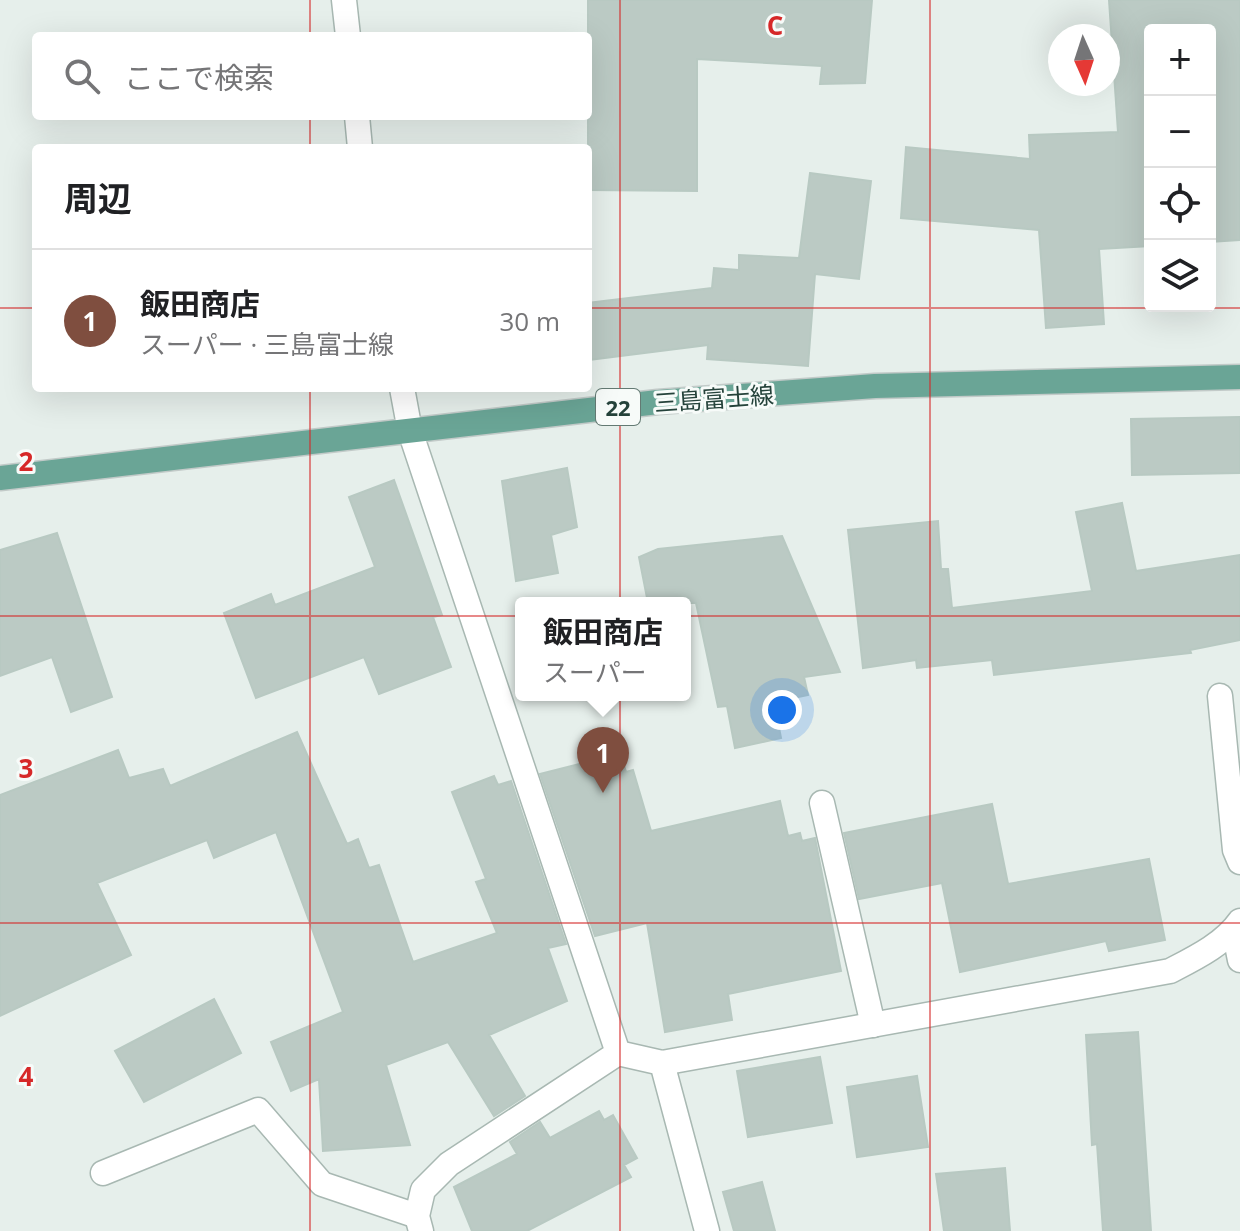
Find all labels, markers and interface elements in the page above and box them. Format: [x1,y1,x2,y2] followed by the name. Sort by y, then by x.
[767,7,783,43] text: C
[1048,24,1120,96] north arrow
[1144,24,1216,312] map controls
[1144,24,1216,96] button: +
[32,32,592,120] search box
[60,54,104,98] icon: search
[124,57,274,98] text: ここで検索
[1144,96,1216,168] button: −
[1144,168,1216,240] button: locate
[64,175,132,221] text: 周辺
[1144,240,1216,312] button: layers
[140,283,260,324] text: 飯田商店
[83,303,97,339] text: 1
[499,303,560,339] text: 30 m
[140,326,394,362] text: スーパー · 三島富士線
[653,377,775,419] street label: 三島富士線
[596,389,640,425] road number: 22
[19,443,34,479] text: 2
[515,597,691,701] popup
[543,611,663,652] text: 飯田商店
[543,654,647,690] text: スーパー
[762,690,802,730] your location
[577,727,629,793] pin: 1
[19,750,33,786] text: 3
[19,1058,34,1094] text: 4

